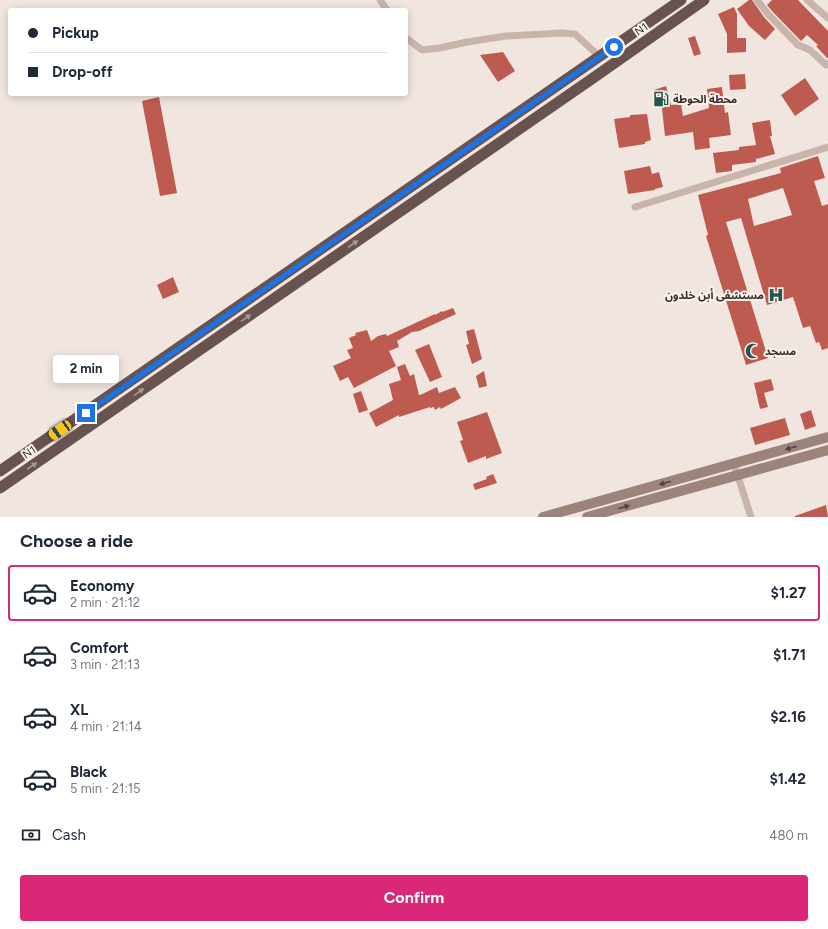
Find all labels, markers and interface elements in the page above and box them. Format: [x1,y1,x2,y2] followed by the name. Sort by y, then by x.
[632,20,650,38] street label: N1
[52,24,99,42] text: Pickup
[605,38,623,56] route start
[52,63,113,81] text: Drop-off
[652,90,670,108] fuel station icon: محطة الحوطة
[673,93,737,106] place label: محطة الحوطة
[348,240,358,248] one-way arrow
[767,286,785,304] hospital icon: مستشفى أبن خلدون
[665,288,764,302] place label: مستشفى أبن خلدون
[241,314,252,322] one-way arrow
[744,342,762,360] mosque icon: مسجد
[765,345,796,358] place label: مسجد
[53,355,119,383] callout: 2 min
[70,361,102,376] text: 2 min
[134,388,145,396] one-way arrow
[77,404,95,422] route end
[47,418,73,442] car
[20,443,38,461] street label: N1
[784,445,796,451] one-way arrow
[27,462,37,470] one-way arrow
[659,480,671,486] one-way arrow
[618,503,631,509] one-way arrow
[20,530,133,552] text: Choose a ride
[22,575,58,611] icon: car
[70,577,135,595] text: Economy
[771,584,806,602] text: $1.27
[70,595,140,610] text: 2 min · 21:12
[22,637,58,673] icon: car
[70,639,129,657] text: Comfort
[773,646,806,664] text: $1.71
[70,657,140,672] text: 3 min · 21:13
[22,699,58,735] icon: car
[70,701,88,719] text: XL
[770,708,806,726] text: $2.16
[70,719,142,734] text: 4 min · 21:14
[22,761,58,797] icon: car
[70,763,107,781] text: Black
[769,770,806,788] text: $1.42
[70,781,141,796] text: 5 min · 21:15
[20,824,42,846] icon: cash
[52,826,86,844] text: Cash
[769,828,808,843] text: 480 m
[20,875,808,921] button: Confirm

